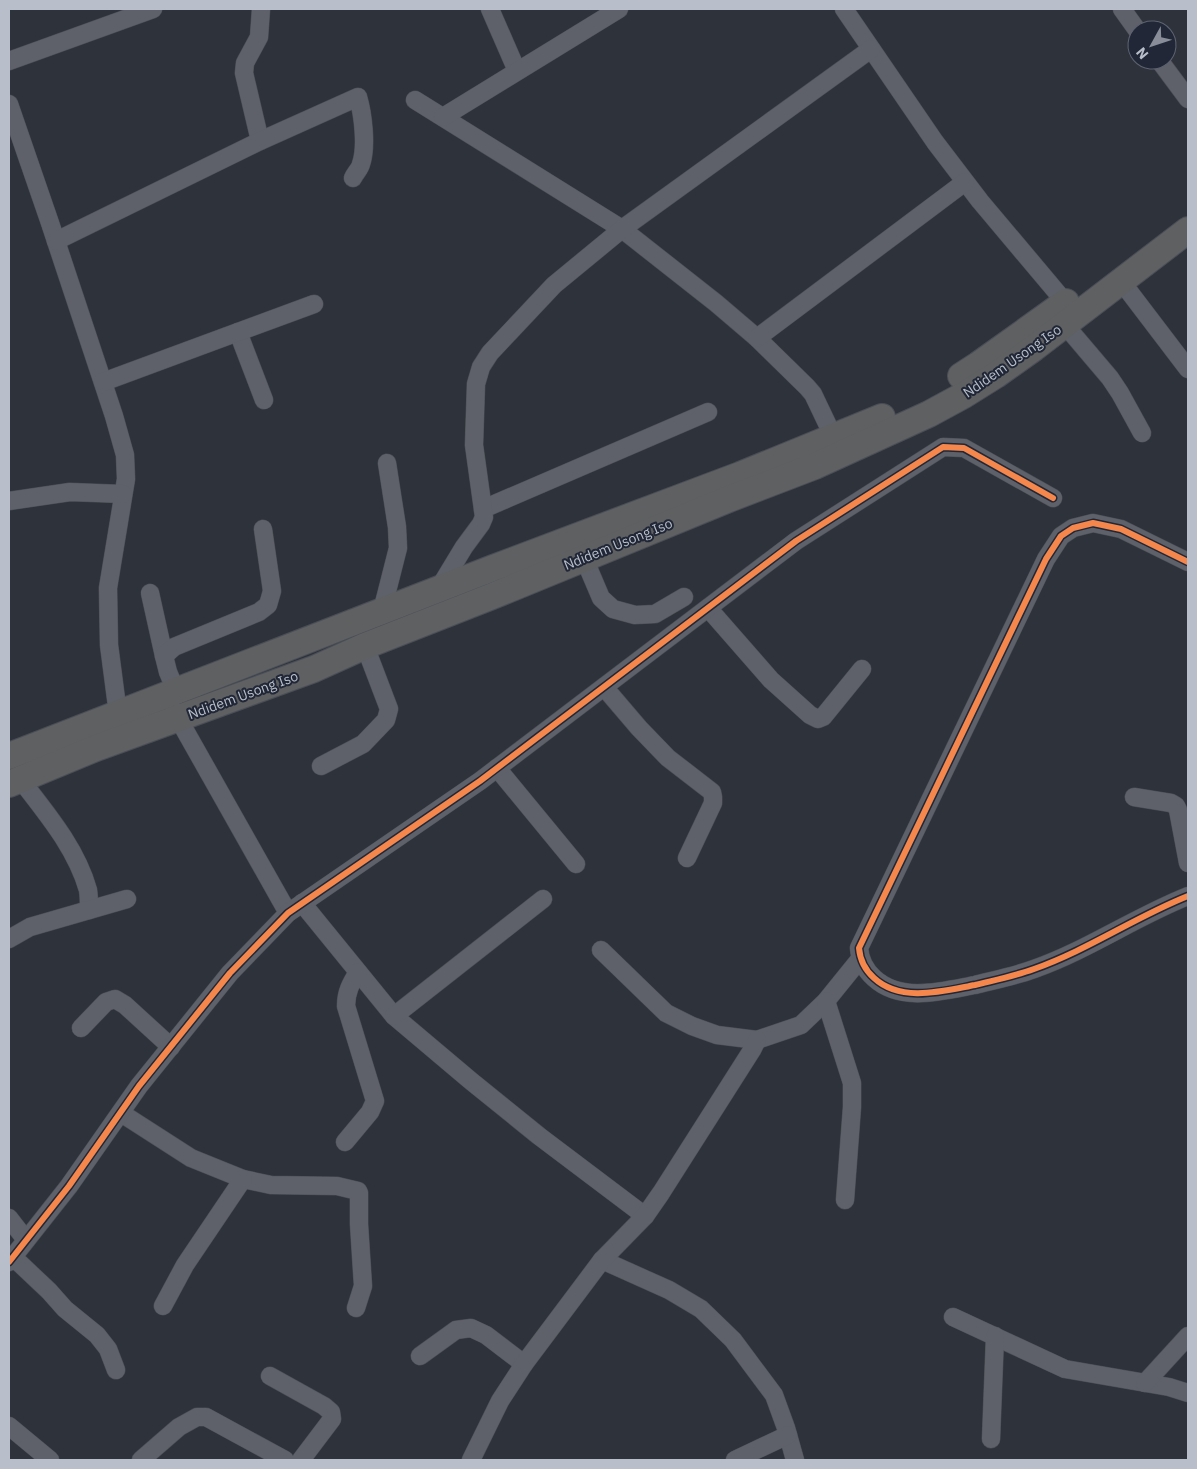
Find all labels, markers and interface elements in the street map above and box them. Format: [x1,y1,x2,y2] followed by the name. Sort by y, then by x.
[1127,20,1177,70] north arrow
[1132,44,1152,63] text: N
[959,320,1065,402] street label: Ndidem Usong Iso
[561,514,675,574] street label: Ndidem Usong Iso
[185,667,301,723] street label: Ndidem Usong Iso

